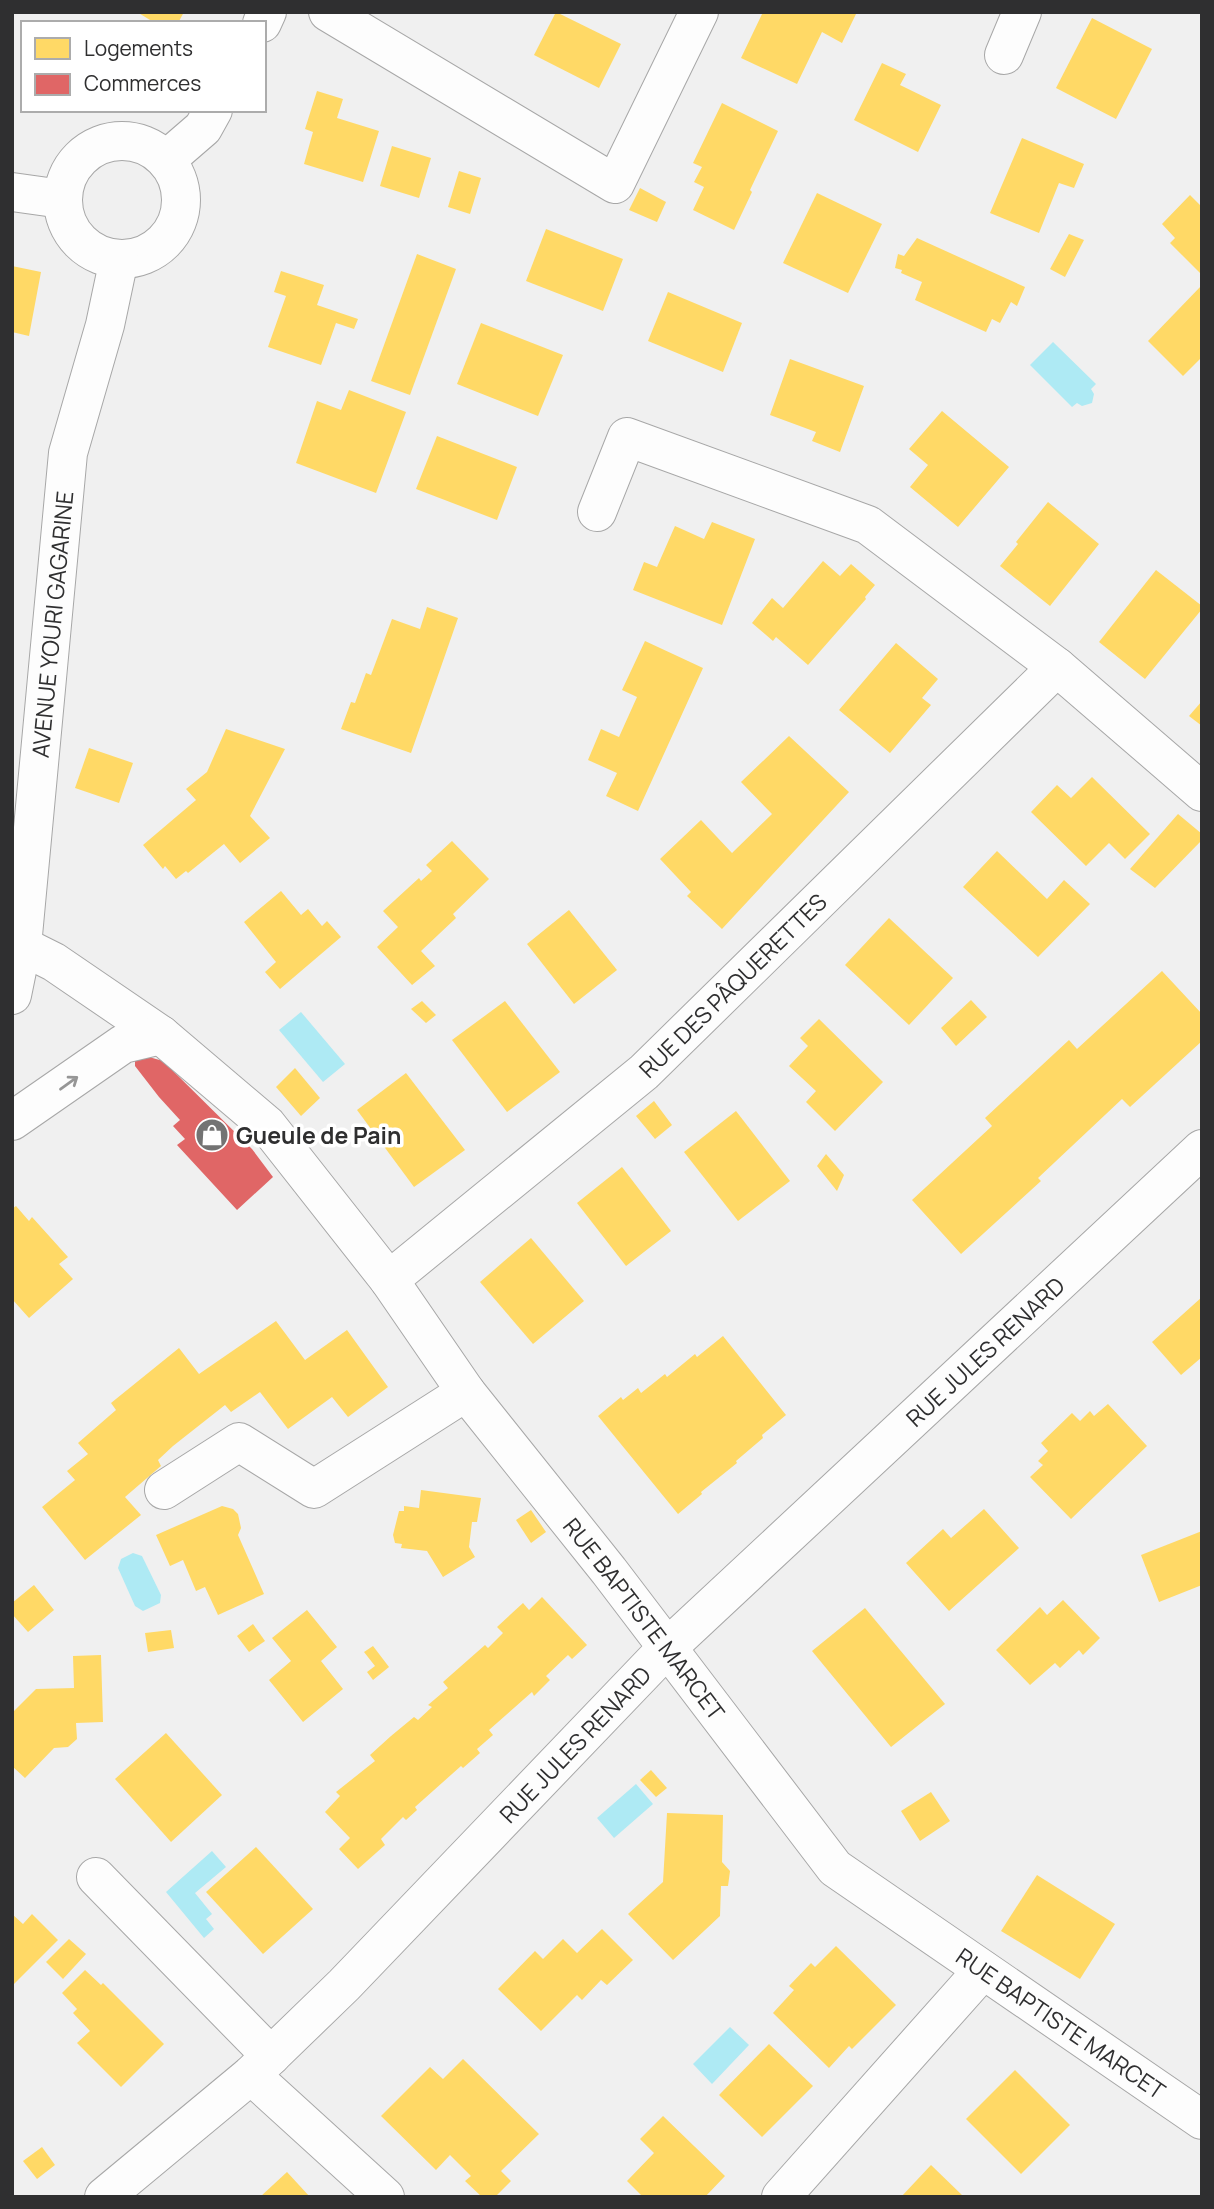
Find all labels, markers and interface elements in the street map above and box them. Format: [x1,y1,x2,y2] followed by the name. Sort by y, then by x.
[21,21,266,112] legend
[84,34,193,62] text: Logements
[84,69,201,97] text: Commerces
[24,490,80,759] street label: AVENUE YOURI GAGARINE
[632,886,833,1085] street label: RUE DES PÂQUERETTES
[59,1076,78,1090] one-way arrow
[193,1116,231,1154] shop icon: Gueule de Pain
[236,1119,401,1151] place label: Gueule de Pain
[899,1269,1071,1433] street label: RUE JULES RENARD
[556,1511,733,1727] street label: RUE BAPTISTE MARCET
[492,1659,658,1830] street label: RUE JULES RENARD
[950,1940,1172,2107] street label: RUE BAPTISTE MARCET

